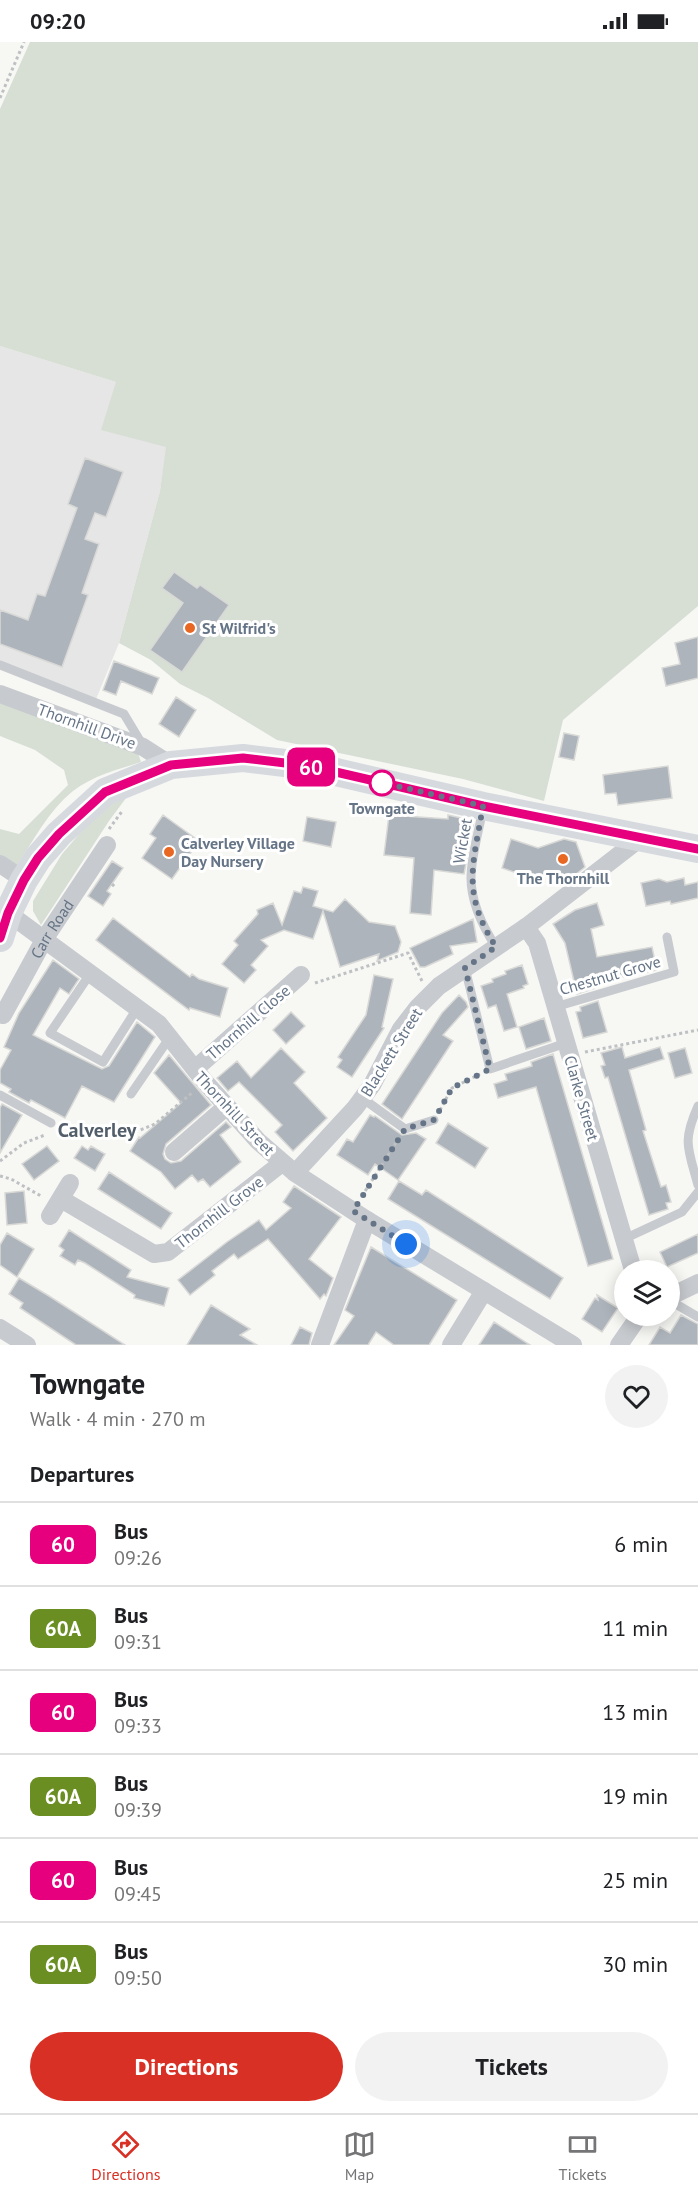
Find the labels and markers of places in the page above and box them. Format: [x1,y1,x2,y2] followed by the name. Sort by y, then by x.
[202,618,276,638] place label: St Wilfrid's
[183,621,197,635] marker: St Wilfrid's
[369,770,395,796] marker: Towngate
[349,798,415,818] place label: Towngate
[181,833,295,871] place label: Calverley Village Day Nursery
[162,845,176,859] marker: Calverley Village Day Nursery
[556,852,570,866] marker: The Thornhill
[517,868,610,888] place label: The Thornhill

